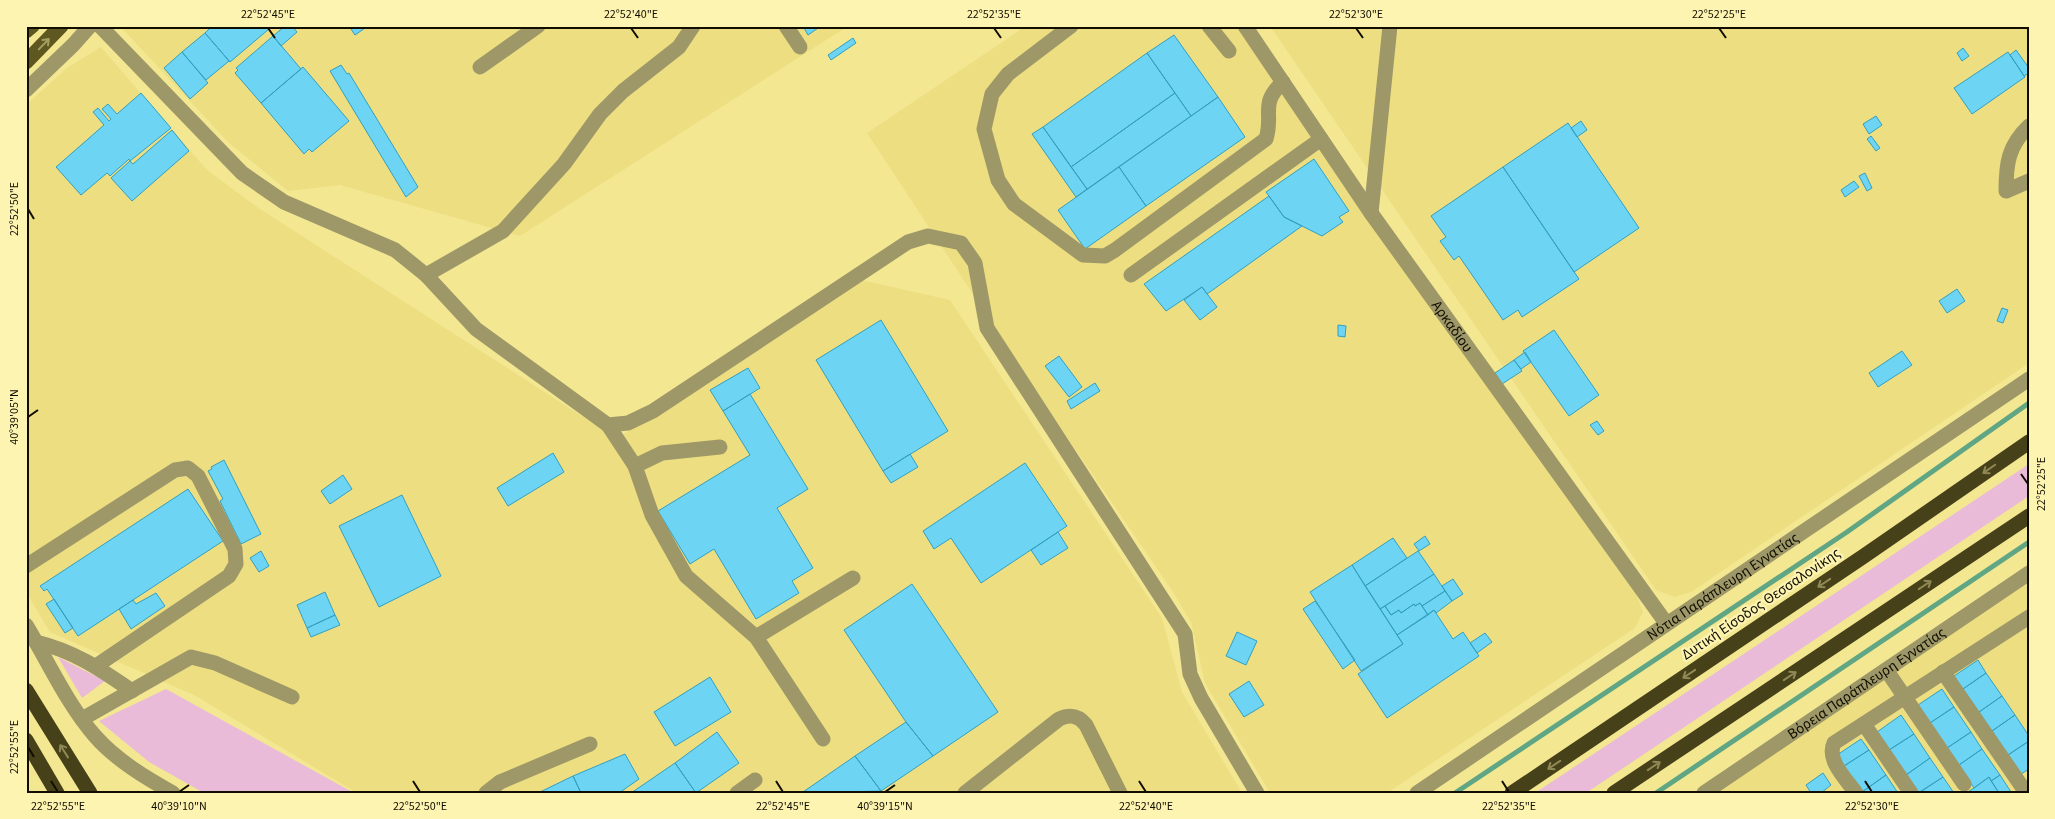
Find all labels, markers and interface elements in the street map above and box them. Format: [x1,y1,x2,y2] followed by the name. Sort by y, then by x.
[241,6,295,23] text: 22°52'45"E
[604,6,658,23] text: 22°52'40"E
[967,6,1021,23] text: 22°52'35"E
[1329,6,1383,23] text: 22°52'30"E
[1692,6,1746,23] text: 22°52'25"E
[37,38,50,50] one-way arrow
[6,182,23,236] text: 22°52'50"E
[1427,296,1478,356] street label: Αρκαδίου
[6,389,23,445] text: 40°39'05"N
[2033,457,2050,511] text: 22°52'25"E
[1982,464,1996,474] one-way arrow
[1642,527,1803,645] street label: Νότια Παράπλευρη Εγνατίας
[1677,542,1845,665] street label: Δυτική Είσοδος Θεσσαλονίκης
[1817,578,1831,588] one-way arrow
[1917,580,1931,590] one-way arrow
[1783,622,1950,744] street label: Βόρεια Παράπλευρη Εγνατίας
[1682,669,1696,679] one-way arrow
[1782,670,1796,680] one-way arrow
[6,720,23,774] text: 22°52'55"E
[59,745,69,759] one-way arrow
[1547,759,1561,770] one-way arrow
[1647,761,1661,771] one-way arrow
[31,798,85,815] text: 22°52'55"E
[151,798,207,815] text: 40°39'10"N
[393,798,447,815] text: 22°52'50"E
[756,798,810,815] text: 22°52'45"E
[857,798,913,815] text: 40°39'15"N
[1119,798,1173,815] text: 22°52'40"E
[1482,798,1536,815] text: 22°52'35"E
[1845,798,1899,815] text: 22°52'30"E

